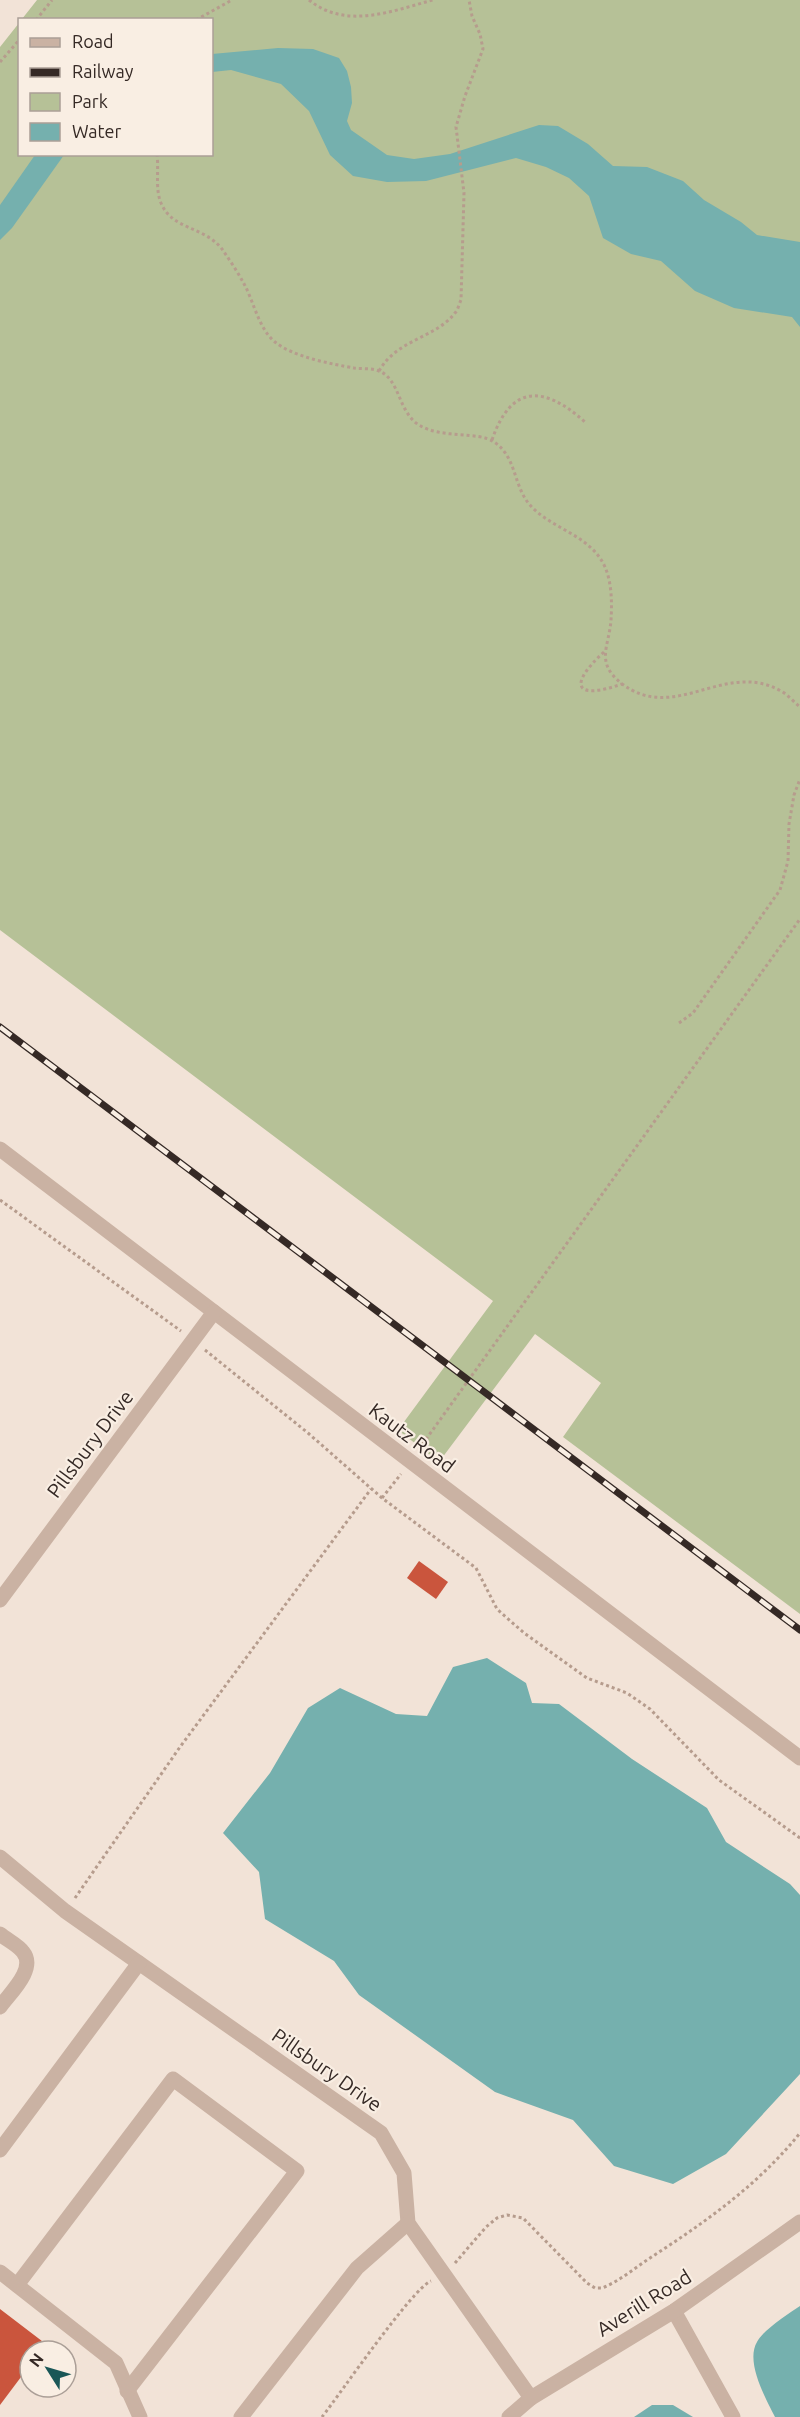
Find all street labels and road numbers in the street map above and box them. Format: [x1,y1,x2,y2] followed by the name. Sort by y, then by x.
[42,1385,137,1502] street label: Pillsbury Drive
[365,1398,460,1477] street label: Kautz Road
[268,2023,387,2116] street label: Pillsbury Drive
[592,2264,695,2341] street label: Averill Road

